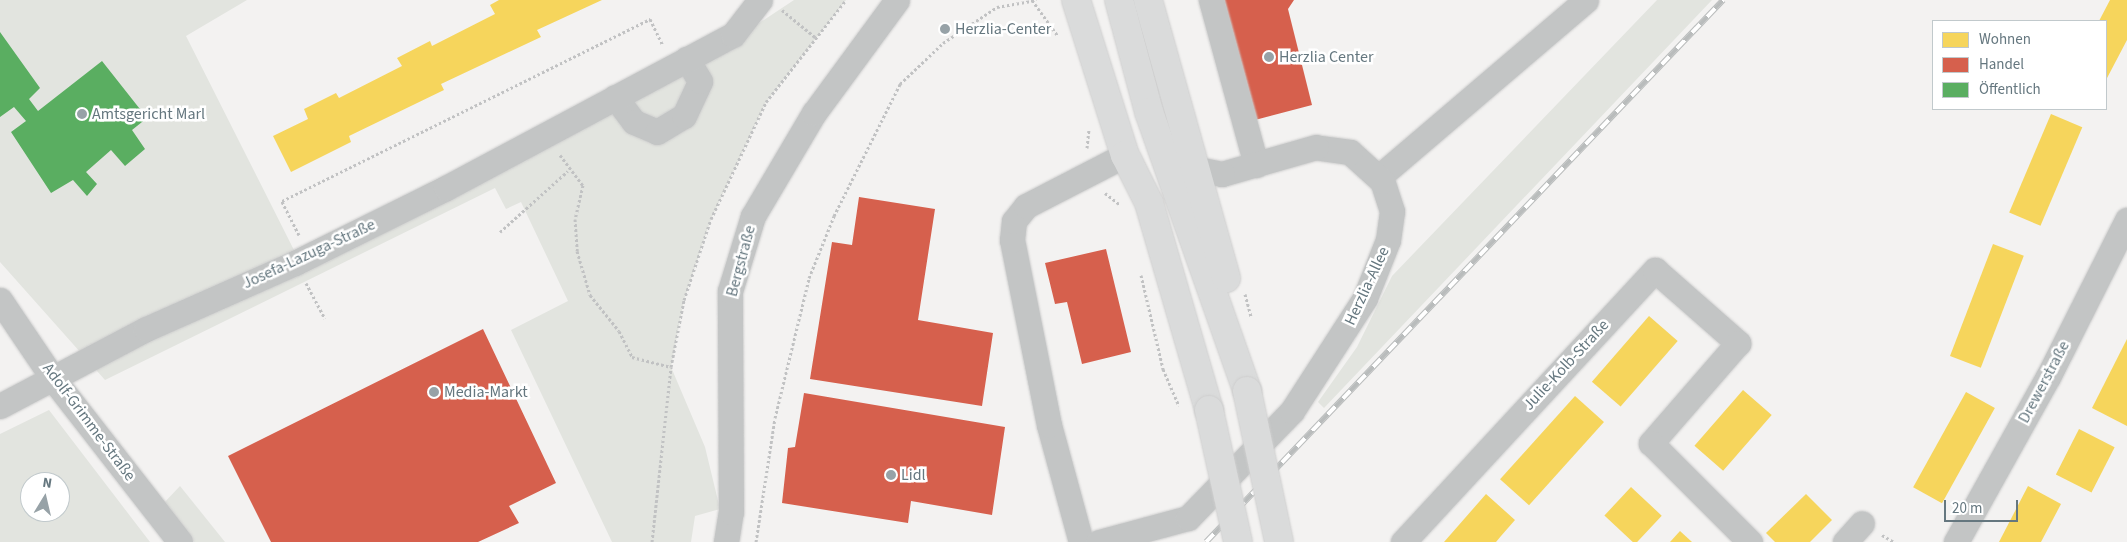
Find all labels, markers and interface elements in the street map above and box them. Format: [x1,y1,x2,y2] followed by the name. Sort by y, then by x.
[955,19,1051,39] place label: Herzlia-Center
[1932,20,2107,110] legend
[939,23,951,35] marker: Herzlia-Center
[1979,29,2031,50] text: Wohnen
[1279,47,1373,67] place label: Herzlia Center
[1263,51,1275,63] marker: Herzlia Center
[1979,54,2024,75] text: Handel
[1979,79,2041,100] text: Öffentlich
[92,104,205,124] place label: Amtsgericht Marl
[76,108,88,120] marker: Amtsgericht Marl
[240,215,378,293] street label: Josefa-Lazuga-Straße
[722,223,760,299] street label: Bergstraße
[1340,244,1394,328] street label: Herzlia-Allee
[1519,316,1613,414] street label: Julie-Kolb-Straße
[2014,338,2074,426] street label: Drewerstraße
[38,359,140,485] street label: Adolf-Grimme-Straße
[444,382,528,402] place label: Media-Markt
[428,386,440,398] marker: Media-Markt
[901,465,926,485] place label: Lidl
[885,469,897,481] marker: Lidl
[20,472,70,522] north arrow
[41,473,53,494] text: N
[1947,490,2021,522] scale bar
[1952,498,1982,519] text: 20 m

